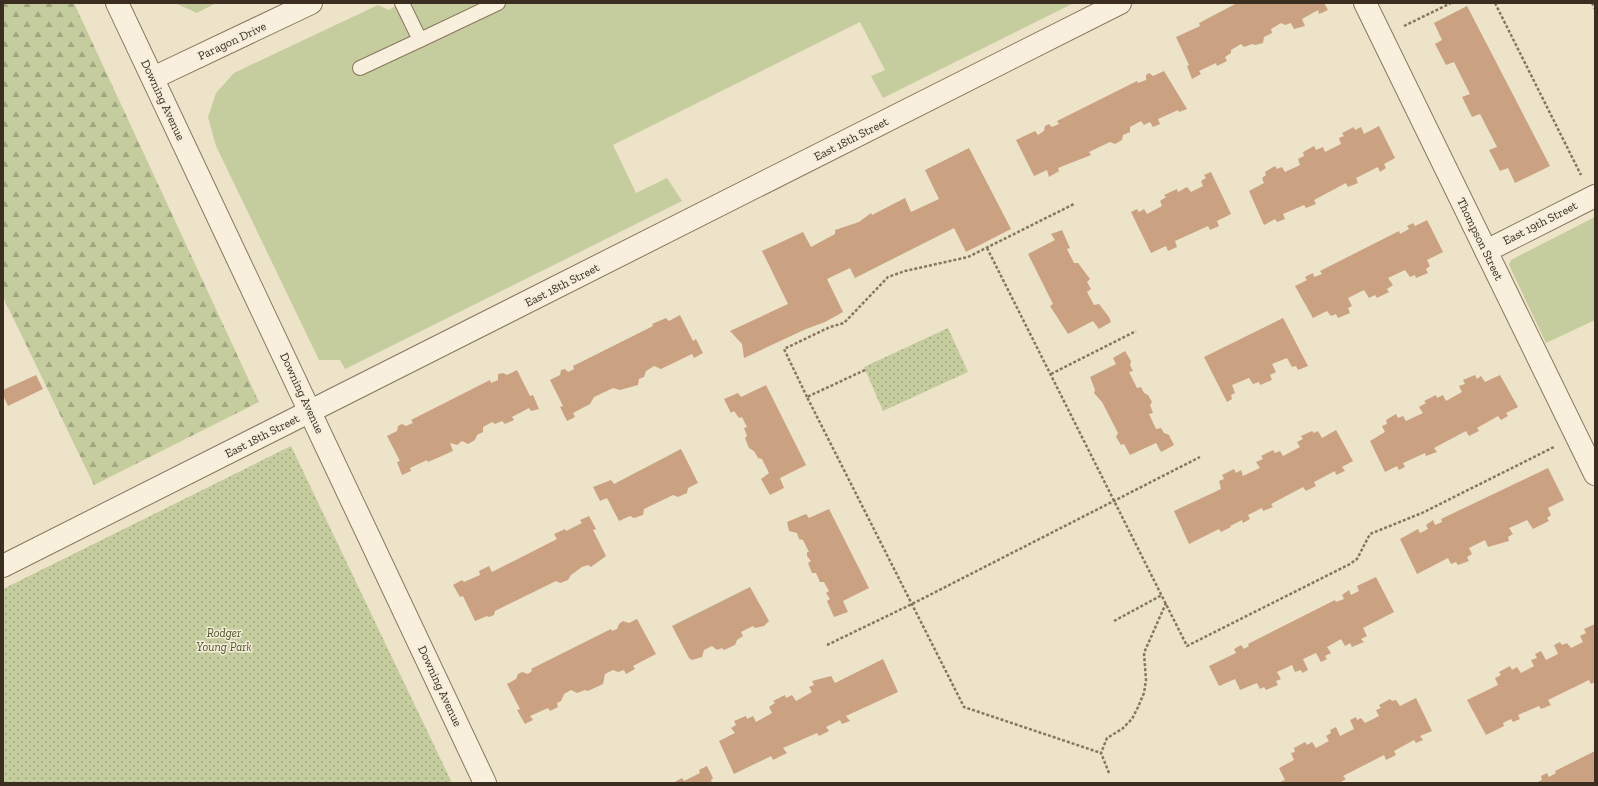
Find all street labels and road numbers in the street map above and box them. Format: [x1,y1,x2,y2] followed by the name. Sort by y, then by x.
[195,19,269,63] street label: Paragon Drive
[138,57,188,143] street label: Downing Avenue
[811,114,891,164] street label: East 18th Street
[1454,196,1506,283] street label: Thompson Street
[1500,198,1580,248] street label: East 19th Street
[522,260,602,310] street label: East 18th Street
[277,350,327,436] street label: Downing Avenue
[222,411,302,461] street label: East 18th Street
[415,643,465,729] street label: Downing Avenue

